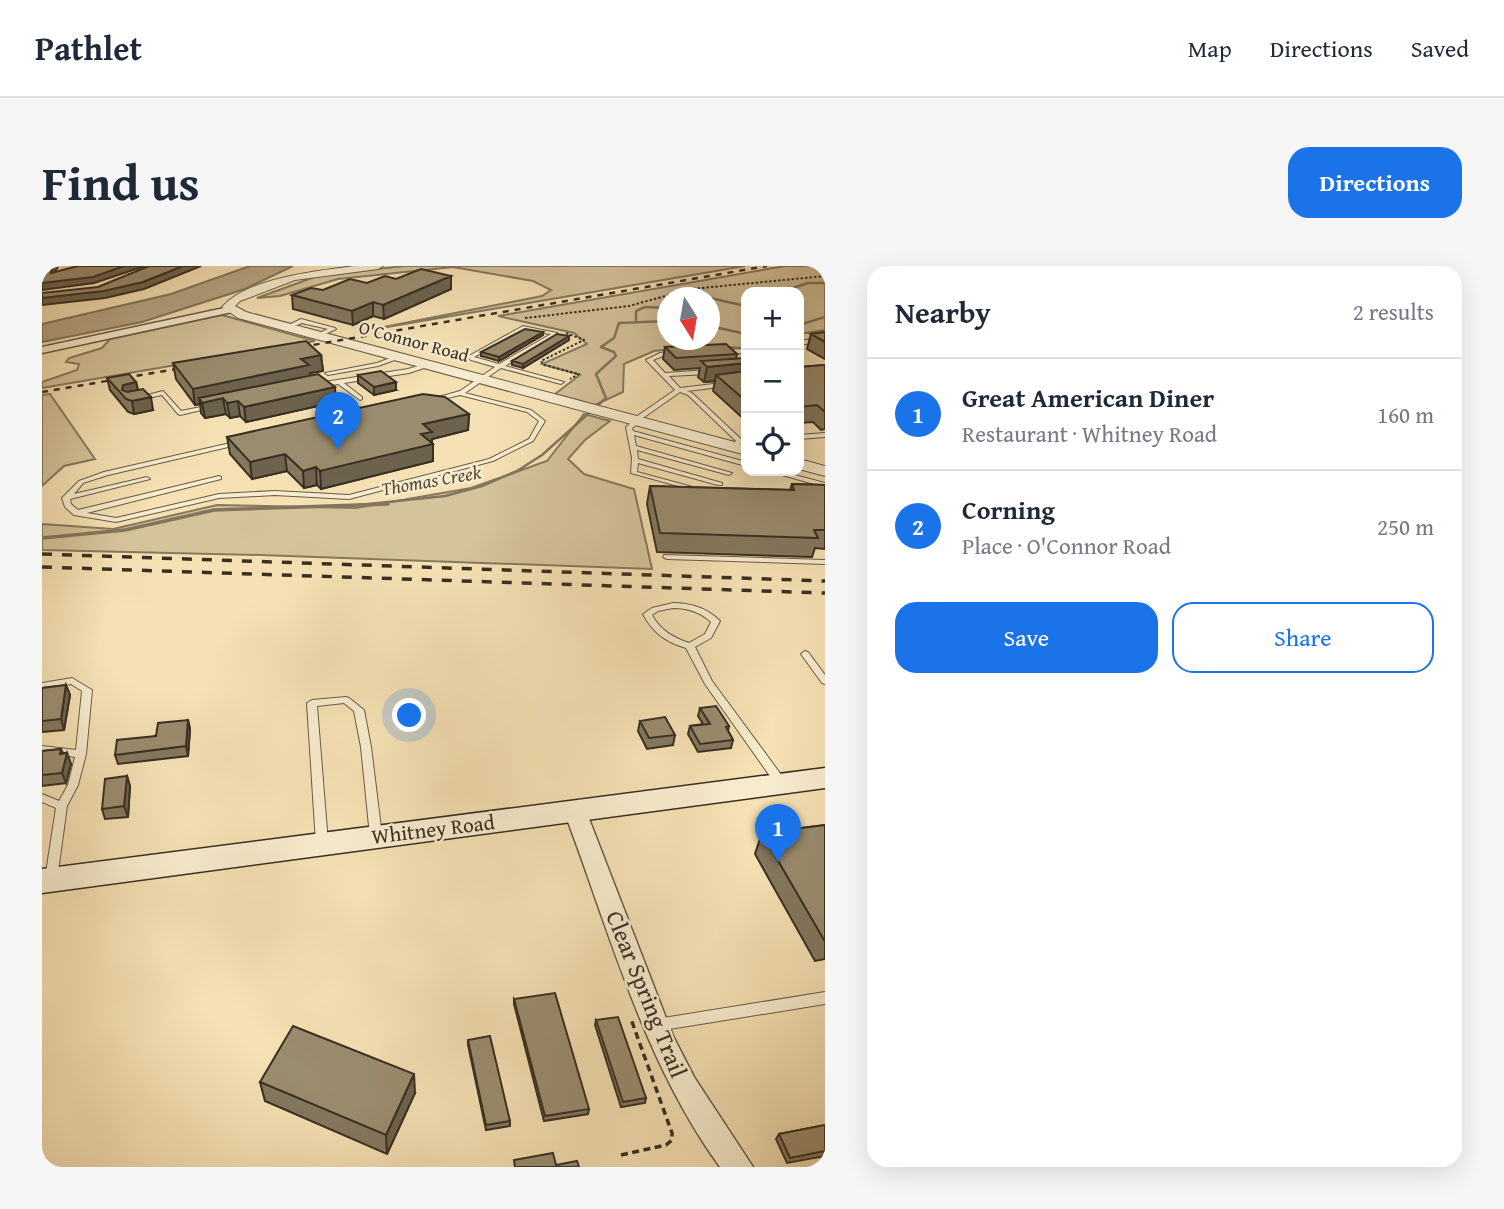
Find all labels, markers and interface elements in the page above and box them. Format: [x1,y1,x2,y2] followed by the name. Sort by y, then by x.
[35,24,142,72] text: Pathlet
[1188,31,1232,66] text: Map
[1270,31,1373,66] text: Directions
[1411,31,1469,66] text: Saved
[42,146,200,218] text: Find us
[1288,147,1462,218] button: Directions
[657,287,720,350] north arrow
[741,287,804,476] map controls
[741,287,804,350] button: +
[895,290,991,334] text: Nearby
[1353,295,1434,328] text: 2 results
[356,313,472,369] street label: O'Connor Road
[741,350,804,413] button: −
[962,378,1214,417] text: Great American Diner
[315,392,361,450] pin: 2
[912,398,924,431] text: 1
[1377,398,1434,431] text: 160 m
[741,413,804,476] button: locate
[962,417,1217,450] text: Restaurant · Whitney Road
[379,457,484,503] water label: Thomas Creek
[962,490,1055,529] text: Corning
[912,510,924,543] text: 2
[1377,510,1434,543] text: 250 m
[962,529,1171,562] text: Place · O'Connor Road
[895,602,1158,673] button: Save
[1172,602,1434,673] button: Share
[392,698,426,732] your location
[755,804,801,862] pin: 1
[370,806,497,852] street label: Whitney Road
[598,905,697,1083] street label: Clear Spring Trail

